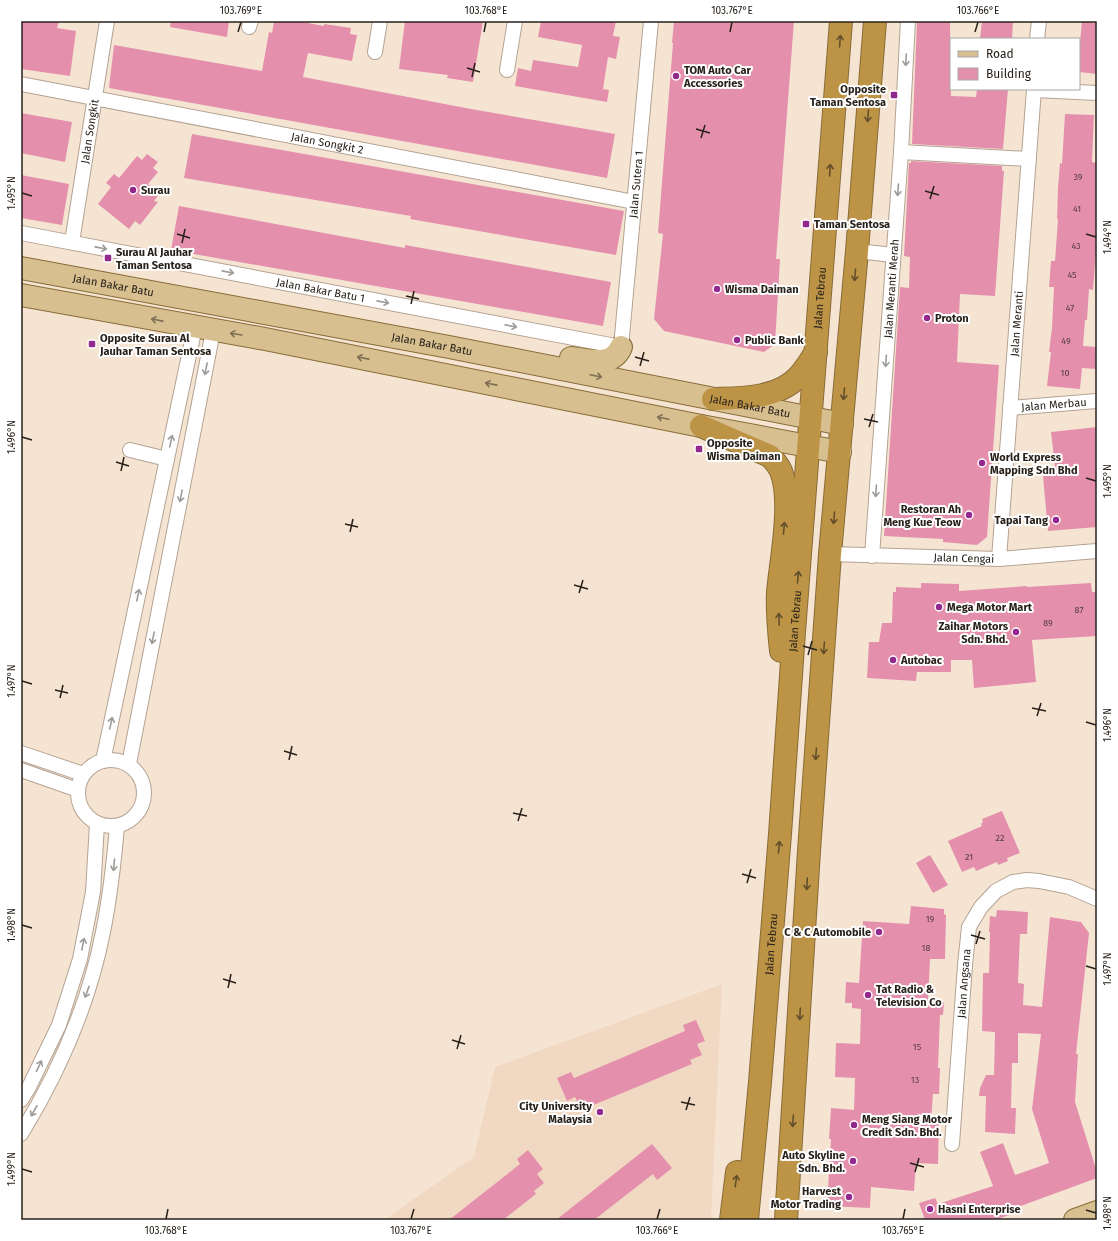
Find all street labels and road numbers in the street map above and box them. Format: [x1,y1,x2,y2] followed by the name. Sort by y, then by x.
[78,98,101,165] street label: Jalan Songkit
[290,130,365,156] street label: Jalan Songkit 2
[626,150,646,219] street label: Jalan Sutera 1
[881,239,901,339] street label: Jalan Meranti Merah
[811,267,829,329] street label: Jalan Tebrau
[72,271,155,299] street label: Jalan Bakar Batu
[275,275,366,305] street label: Jalan Bakar Batu 1
[1008,290,1025,357] street label: Jalan Meranti
[390,330,474,358] street label: Jalan Bakar Batu
[708,392,792,420] street label: Jalan Bakar Batu
[1021,395,1087,414] street label: Jalan Merbau
[933,551,995,565] street label: Jalan Cengai
[786,590,804,652] street label: Jalan Tebrau
[762,913,780,975] street label: Jalan Tebrau
[955,948,973,1019] street label: Jalan Angsana

